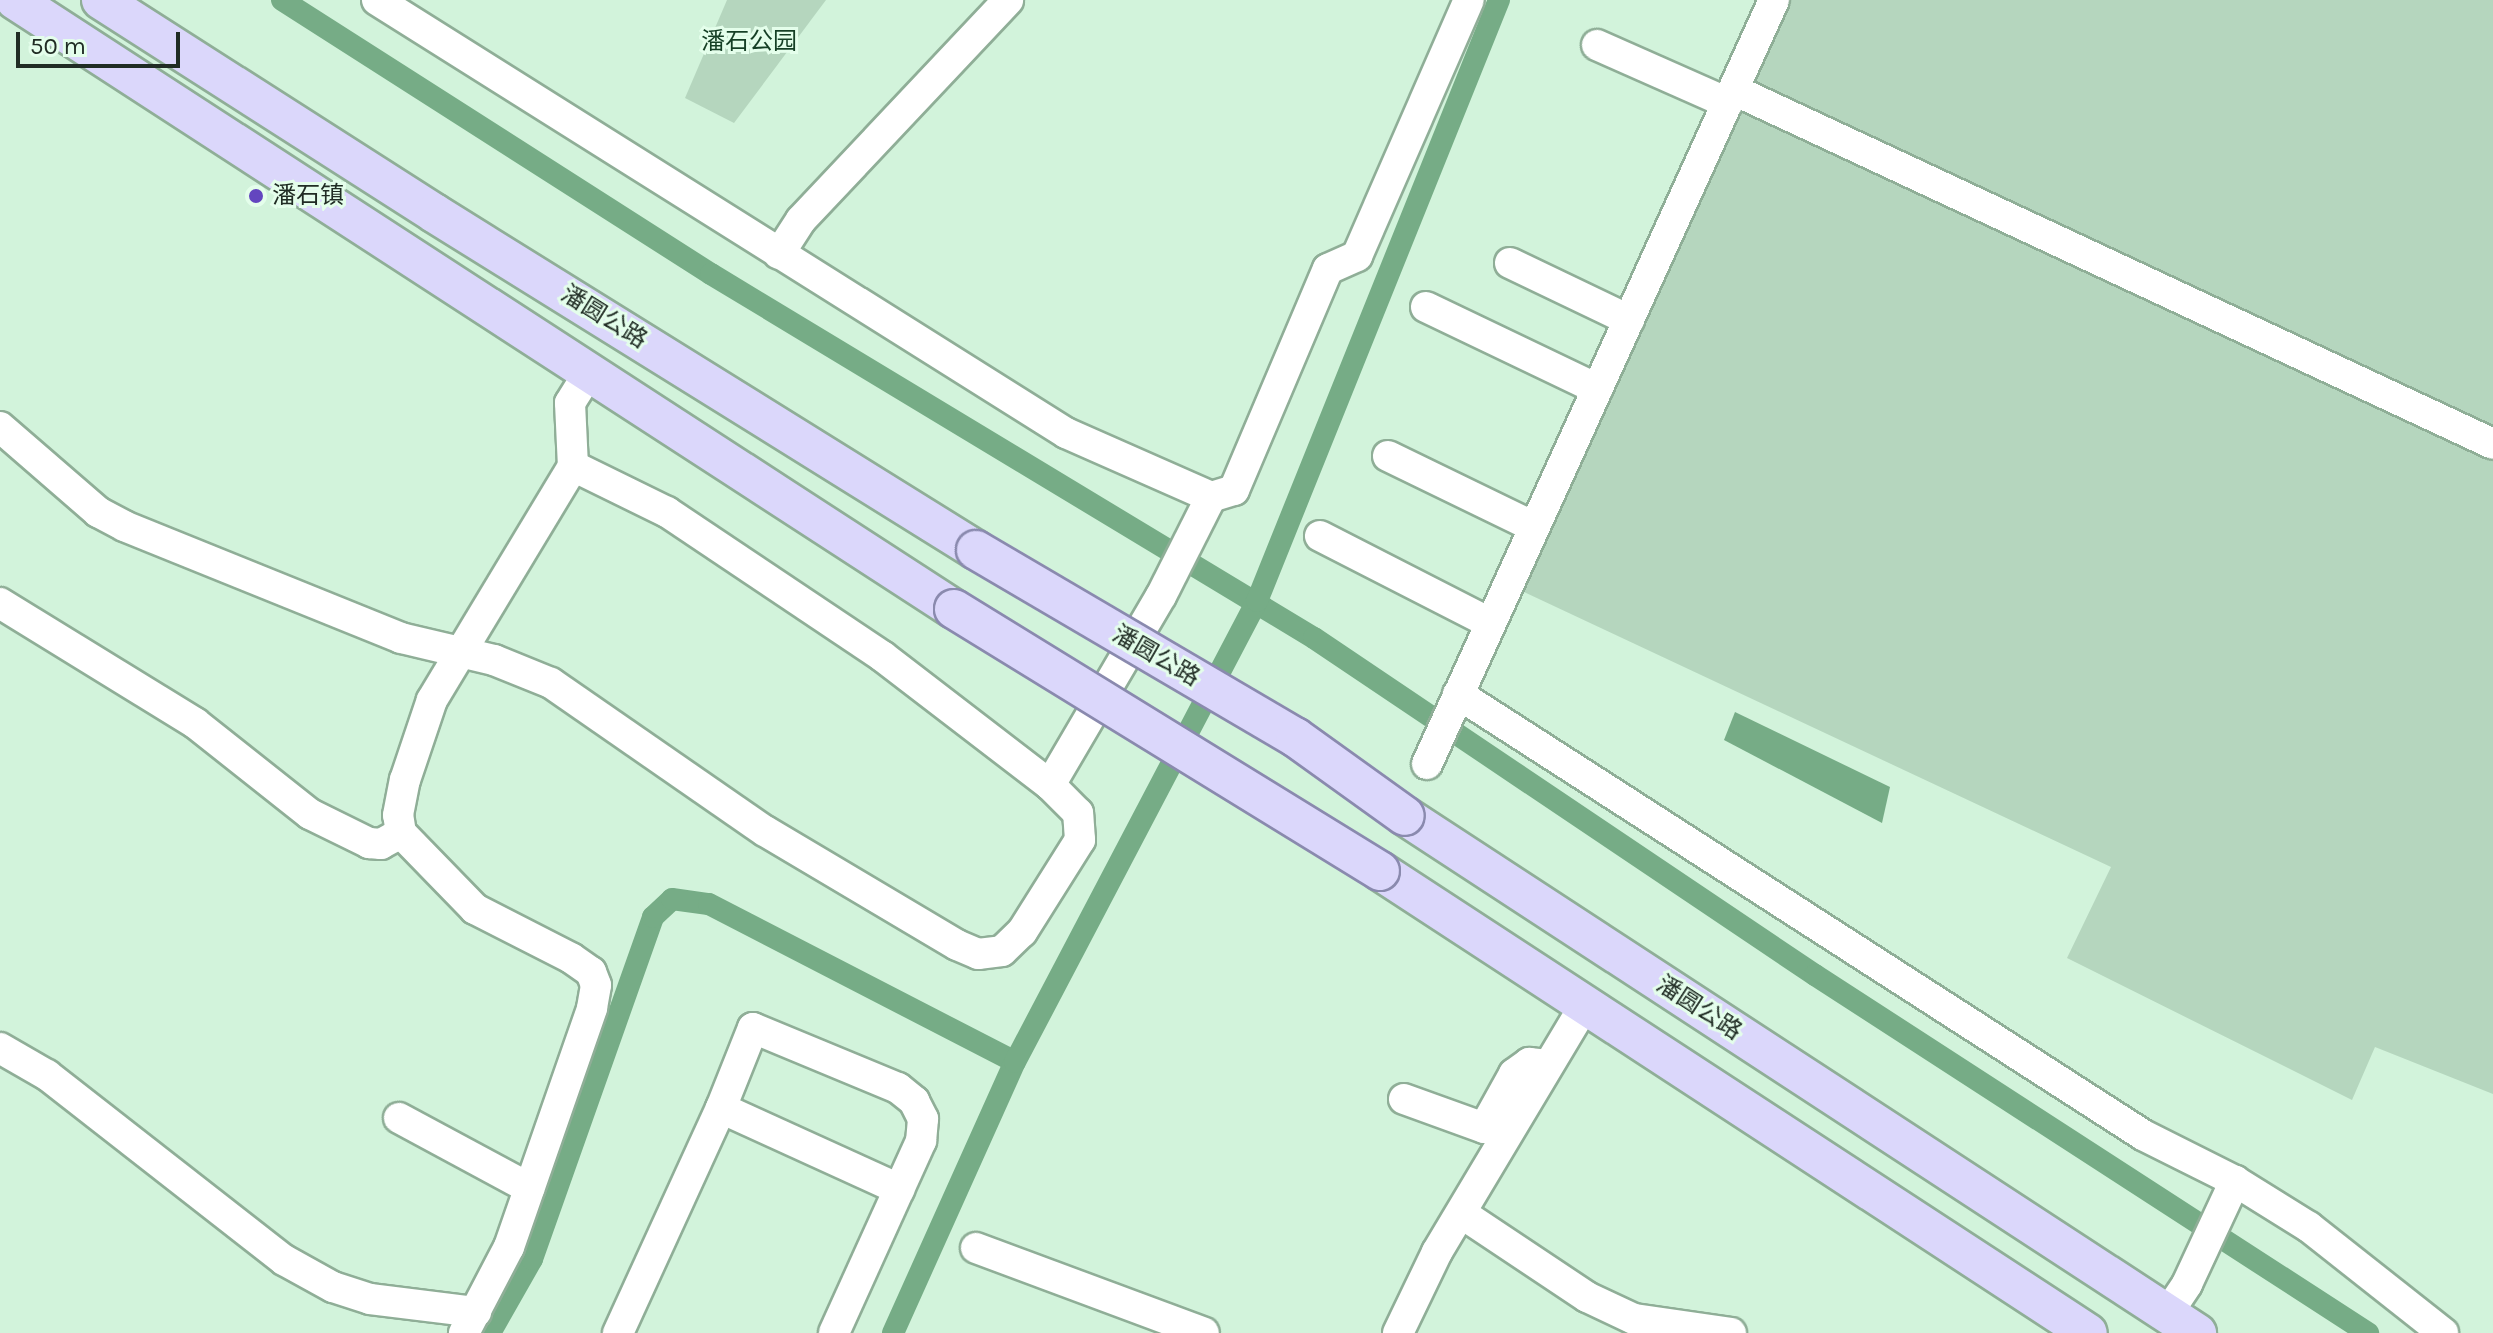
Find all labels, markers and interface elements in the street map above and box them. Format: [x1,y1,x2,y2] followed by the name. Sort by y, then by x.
[20,16,184,66] scale bar
[701,28,797,56] park label: 潘石公园
[30,32,86,60] text: 50 m
[272,182,344,210] place label: 潘石镇
[247,187,265,205] marker: 潘石镇
[556,279,652,355] street label: 潘圆公路
[1107,620,1205,692] street label: 潘圆公路
[1651,970,1747,1046] street label: 潘圆公路

